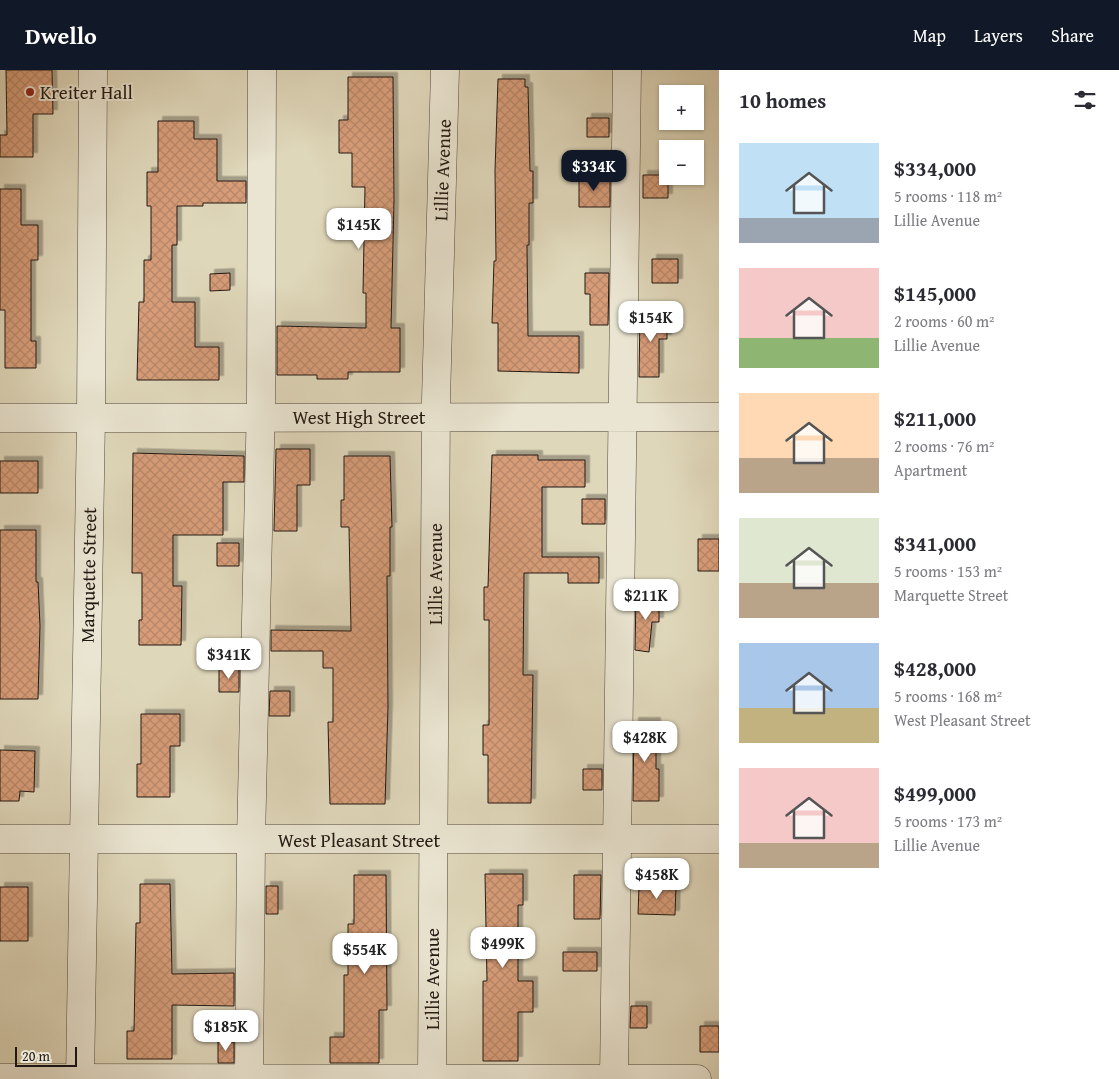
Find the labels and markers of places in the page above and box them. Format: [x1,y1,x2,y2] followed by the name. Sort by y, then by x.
[40,78,133,106] place label: Kreiter Hall
[24,86,36,98] marker: Kreiter Hall
[559,150,629,192] pin: $334K
[324,208,394,250] pin: $145K
[616,300,686,343] pin: $154K
[611,578,681,621] pin: $211K
[194,638,264,680] pin: $341K
[610,720,680,763] pin: $428K
[622,858,692,900] pin: $458K
[468,926,538,969] pin: $499K
[330,932,400,975] pin: $554K
[191,1010,261,1052] pin: $185K

